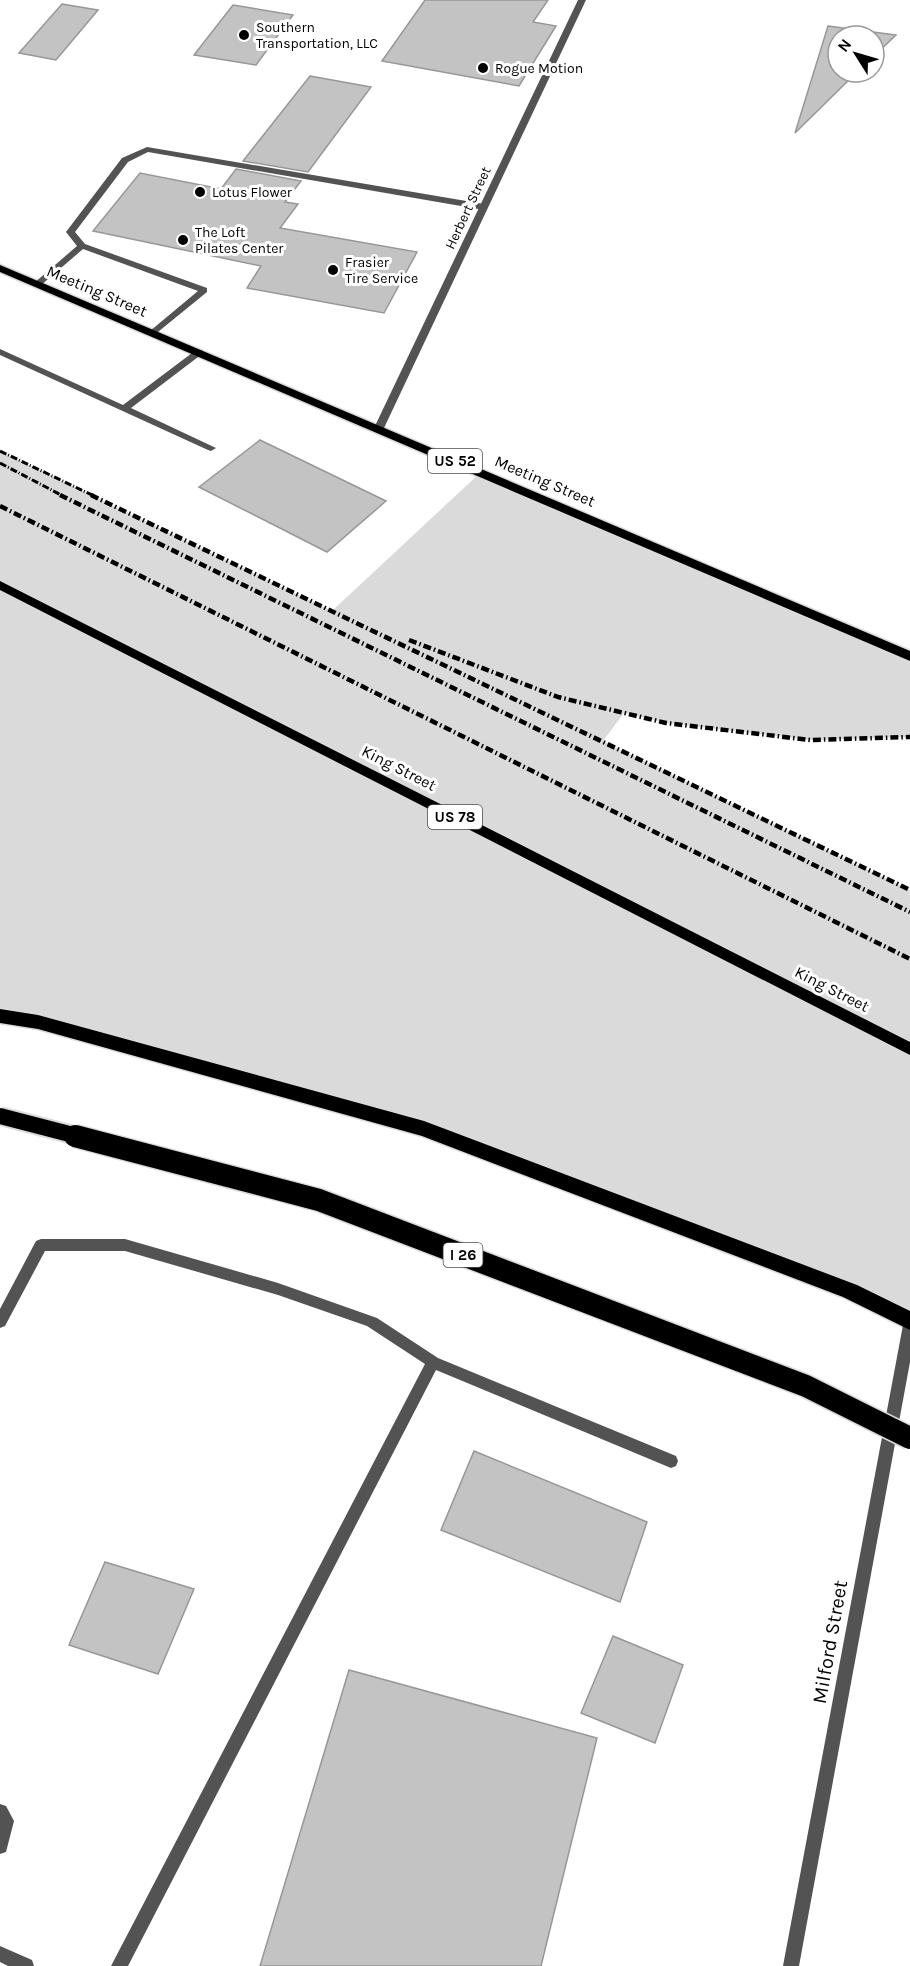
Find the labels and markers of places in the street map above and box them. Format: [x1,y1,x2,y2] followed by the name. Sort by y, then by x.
[256,19,378,52] place label: Southern Transportation, LLC
[237,28,251,42] marker: Southern Transportation, LLC
[495,60,583,77] place label: Rogue Motion
[476,61,490,75] marker: Rogue Motion
[212,184,293,201] place label: Lotus Flower
[193,185,207,199] marker: Lotus Flower
[195,224,284,257] place label: The Loft Pilates Center
[176,233,190,247] marker: The Loft Pilates Center
[345,254,418,287] place label: Frasier Tire Service
[326,263,340,277] marker: Frasier Tire Service

